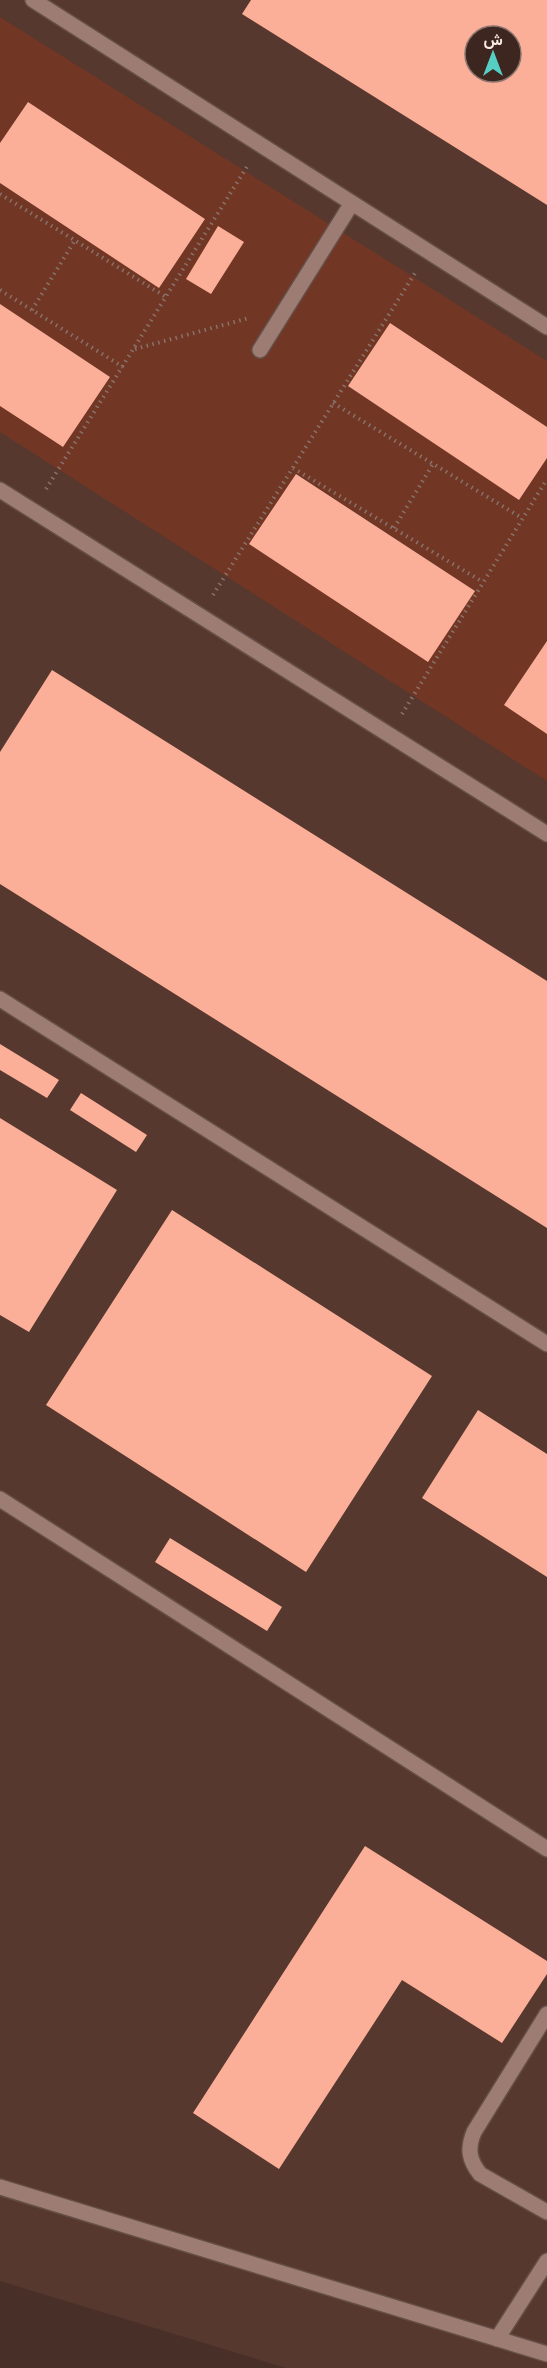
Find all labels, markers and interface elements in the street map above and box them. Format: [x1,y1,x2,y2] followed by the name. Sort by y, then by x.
[463,24,523,84] north arrow
[483,30,503,49] text: ش

